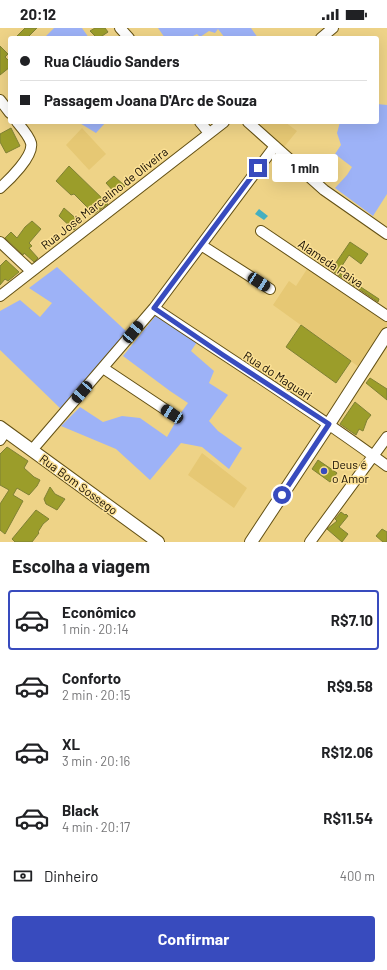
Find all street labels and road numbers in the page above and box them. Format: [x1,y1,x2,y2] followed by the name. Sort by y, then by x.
[38,144,170,252] street label: Rua José Marcelino de Oliveira
[296,236,366,290] street label: Alameda Paiva
[241,348,315,402] street label: Rua do Maguari
[37,451,121,517] street label: Rua Bom Sossego

